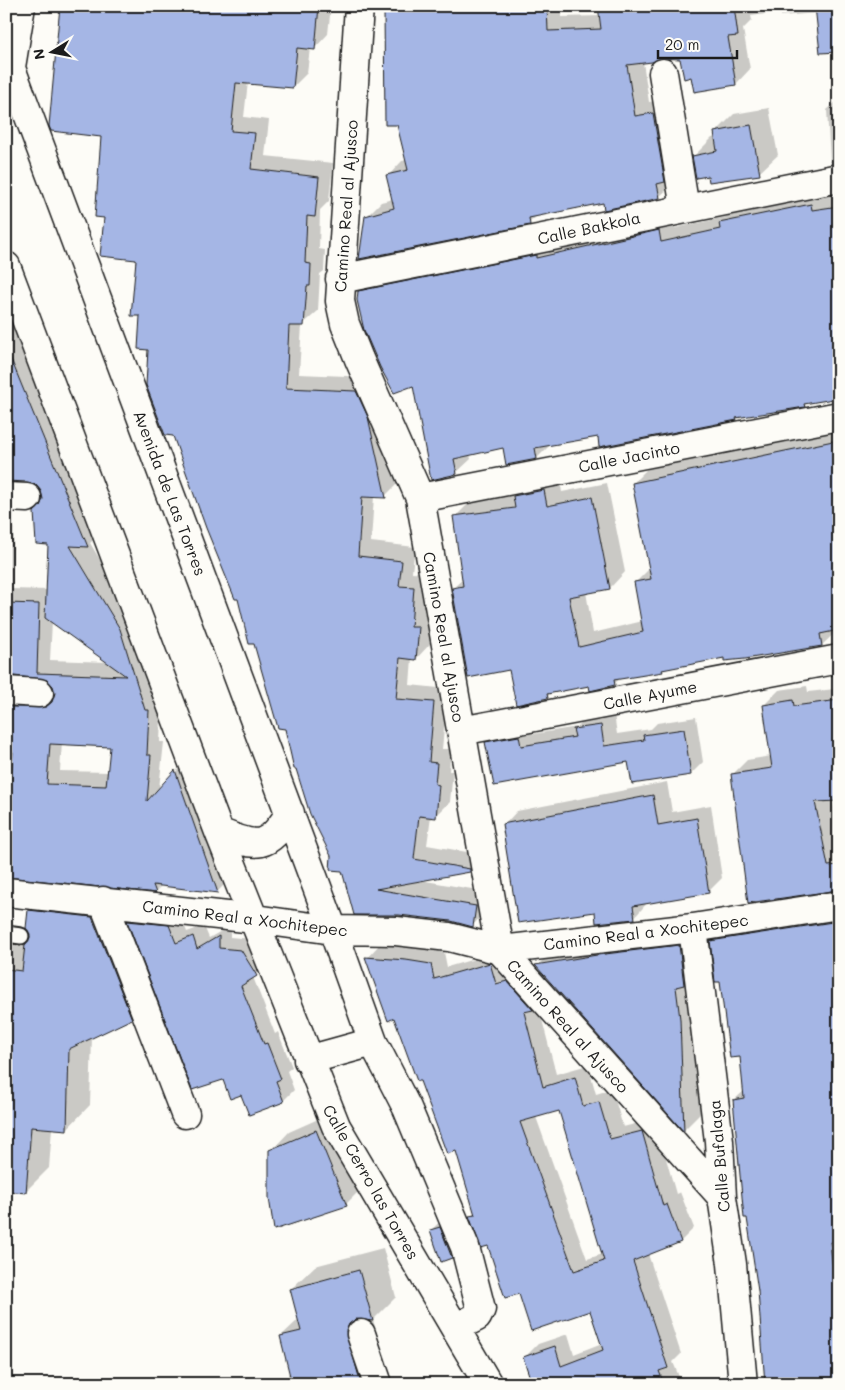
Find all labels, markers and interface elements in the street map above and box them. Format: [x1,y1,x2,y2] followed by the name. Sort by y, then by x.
[28,28,78,78] north arrow
[658,28,736,60] scale bar
[665,34,699,54] text: 20 m
[28,47,49,61] text: N
[329,119,362,293] street label: Camino Real al Ajusco
[535,206,642,249] street label: Calle Bakkola
[129,407,212,578] street label: Avenida de Las Torres
[576,436,681,477] street label: Calle Jacinto
[419,550,470,724] street label: Camino Real al Ajusco
[601,675,699,714] street label: Calle Ayume
[141,895,349,941] street label: Camino Real a Xochitepec
[542,909,750,955] street label: Camino Real a Xochitepec
[503,954,634,1097] street label: Camino Real al Ajusco
[703,1099,734,1213] street label: Calle Bufalaga
[318,1101,424,1263] street label: Calle Cerro las Torres

